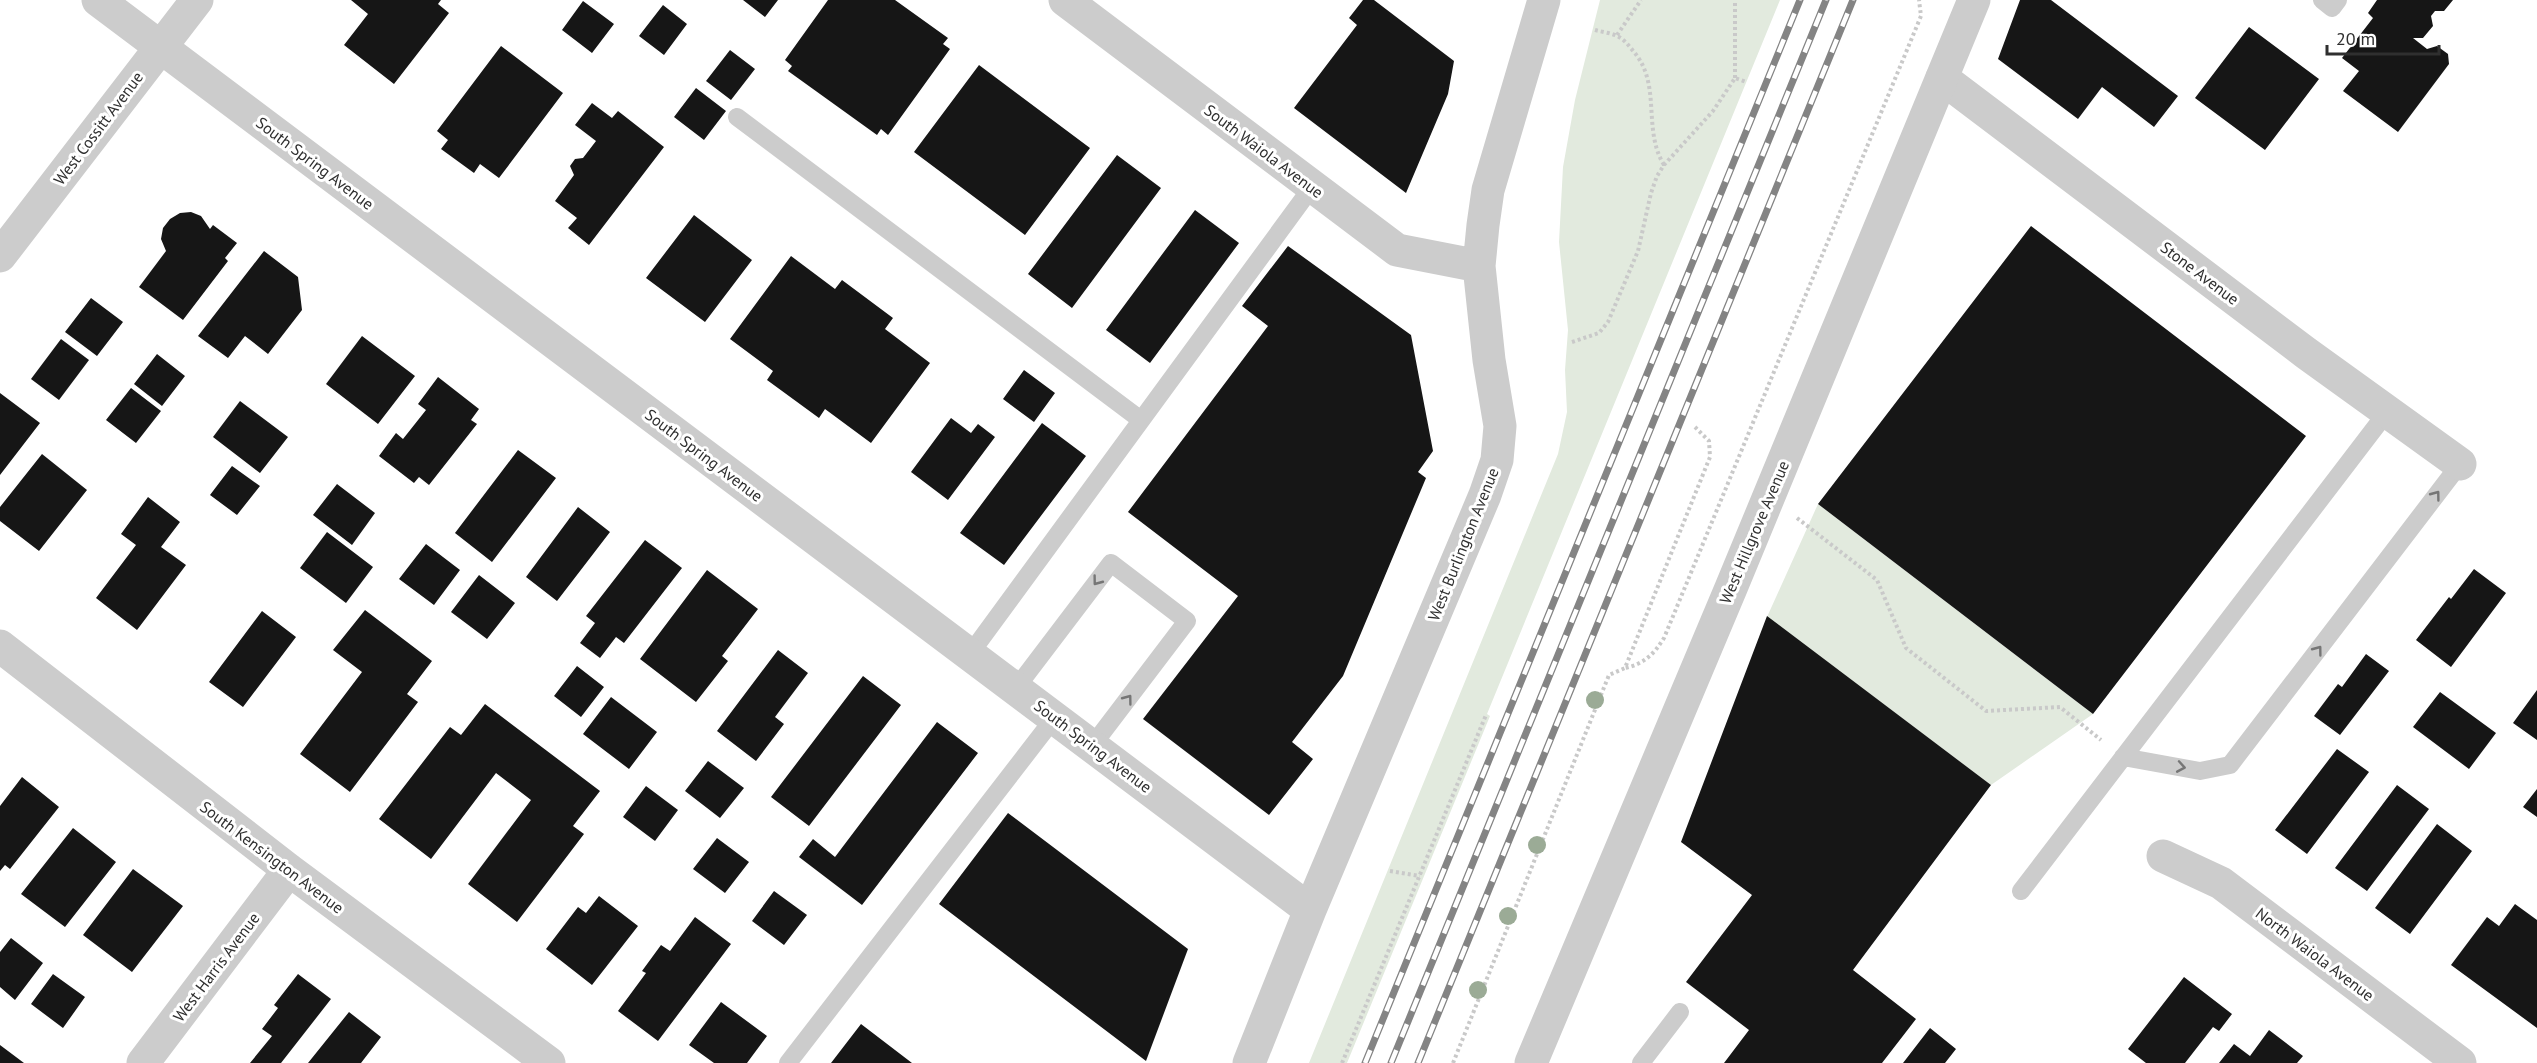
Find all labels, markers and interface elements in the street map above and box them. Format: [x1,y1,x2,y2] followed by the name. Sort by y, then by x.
[2327,18,2440,56] scale bar
[2336,27,2375,50] text: 20 m
[49,67,147,189] street label: West Cossitt Avenue
[1201,100,1327,202] street label: South Waiola Avenue
[252,112,378,214] street label: South Spring Avenue
[2157,237,2243,309] street label: Stone Avenue
[641,404,767,506] street label: South Spring Avenue
[1715,458,1793,606] street label: West Hillgrove Avenue
[1423,465,1503,623] street label: West Burlington Avenue
[2429,491,2440,502] one-way arrow
[1094,574,1105,585] one-way arrow
[2311,646,2322,657] one-way arrow
[1030,695,1156,797] street label: South Spring Avenue
[1121,695,1132,706] one-way arrow
[2175,760,2185,773] one-way arrow
[196,796,348,918] street label: South Kensington Avenue
[2252,903,2378,1005] street label: North Waiola Avenue
[168,908,264,1026] street label: West Harris Avenue

